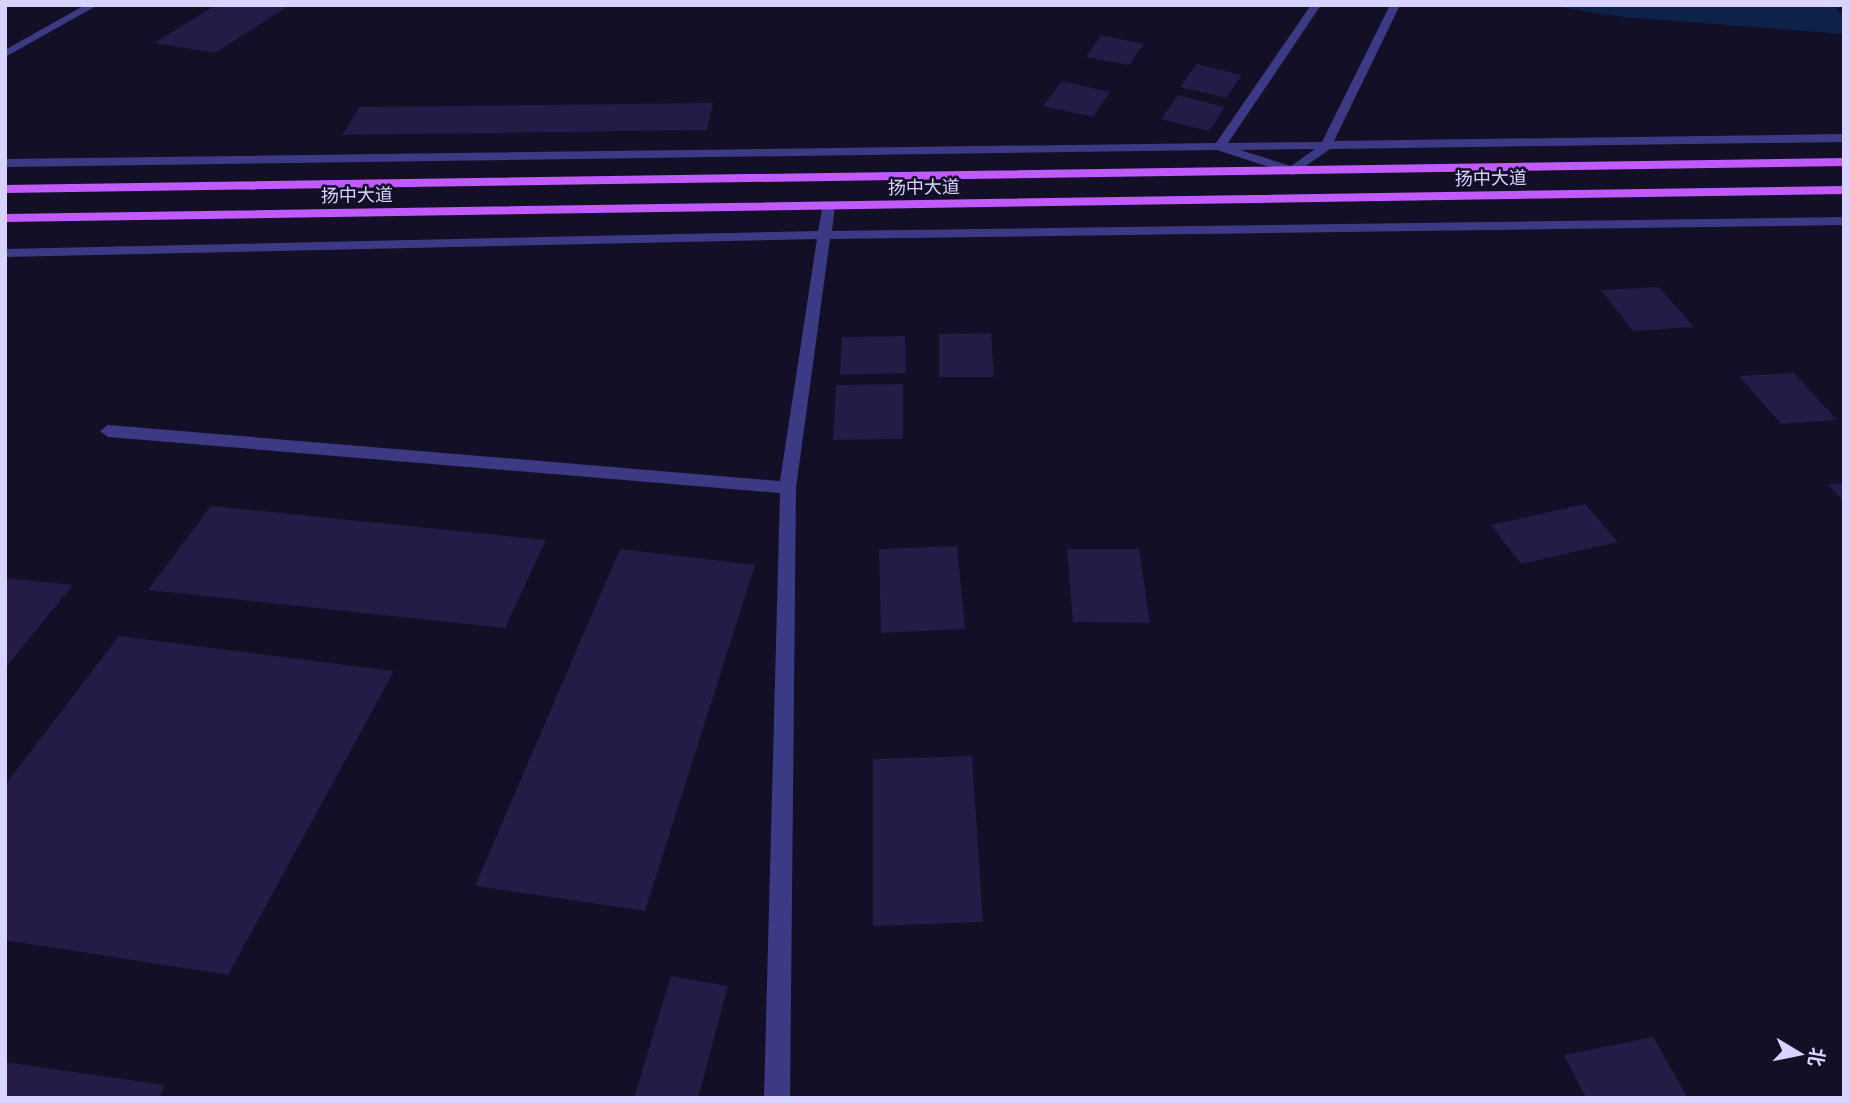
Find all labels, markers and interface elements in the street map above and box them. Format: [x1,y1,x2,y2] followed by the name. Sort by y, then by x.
[1455,165,1527,191] street label: 扬中大道
[888,174,960,200] street label: 扬中大道
[321,182,393,208] street label: 扬中大道
[1765,1019,1835,1089] north arrow
[1801,1045,1831,1069] text: 北

